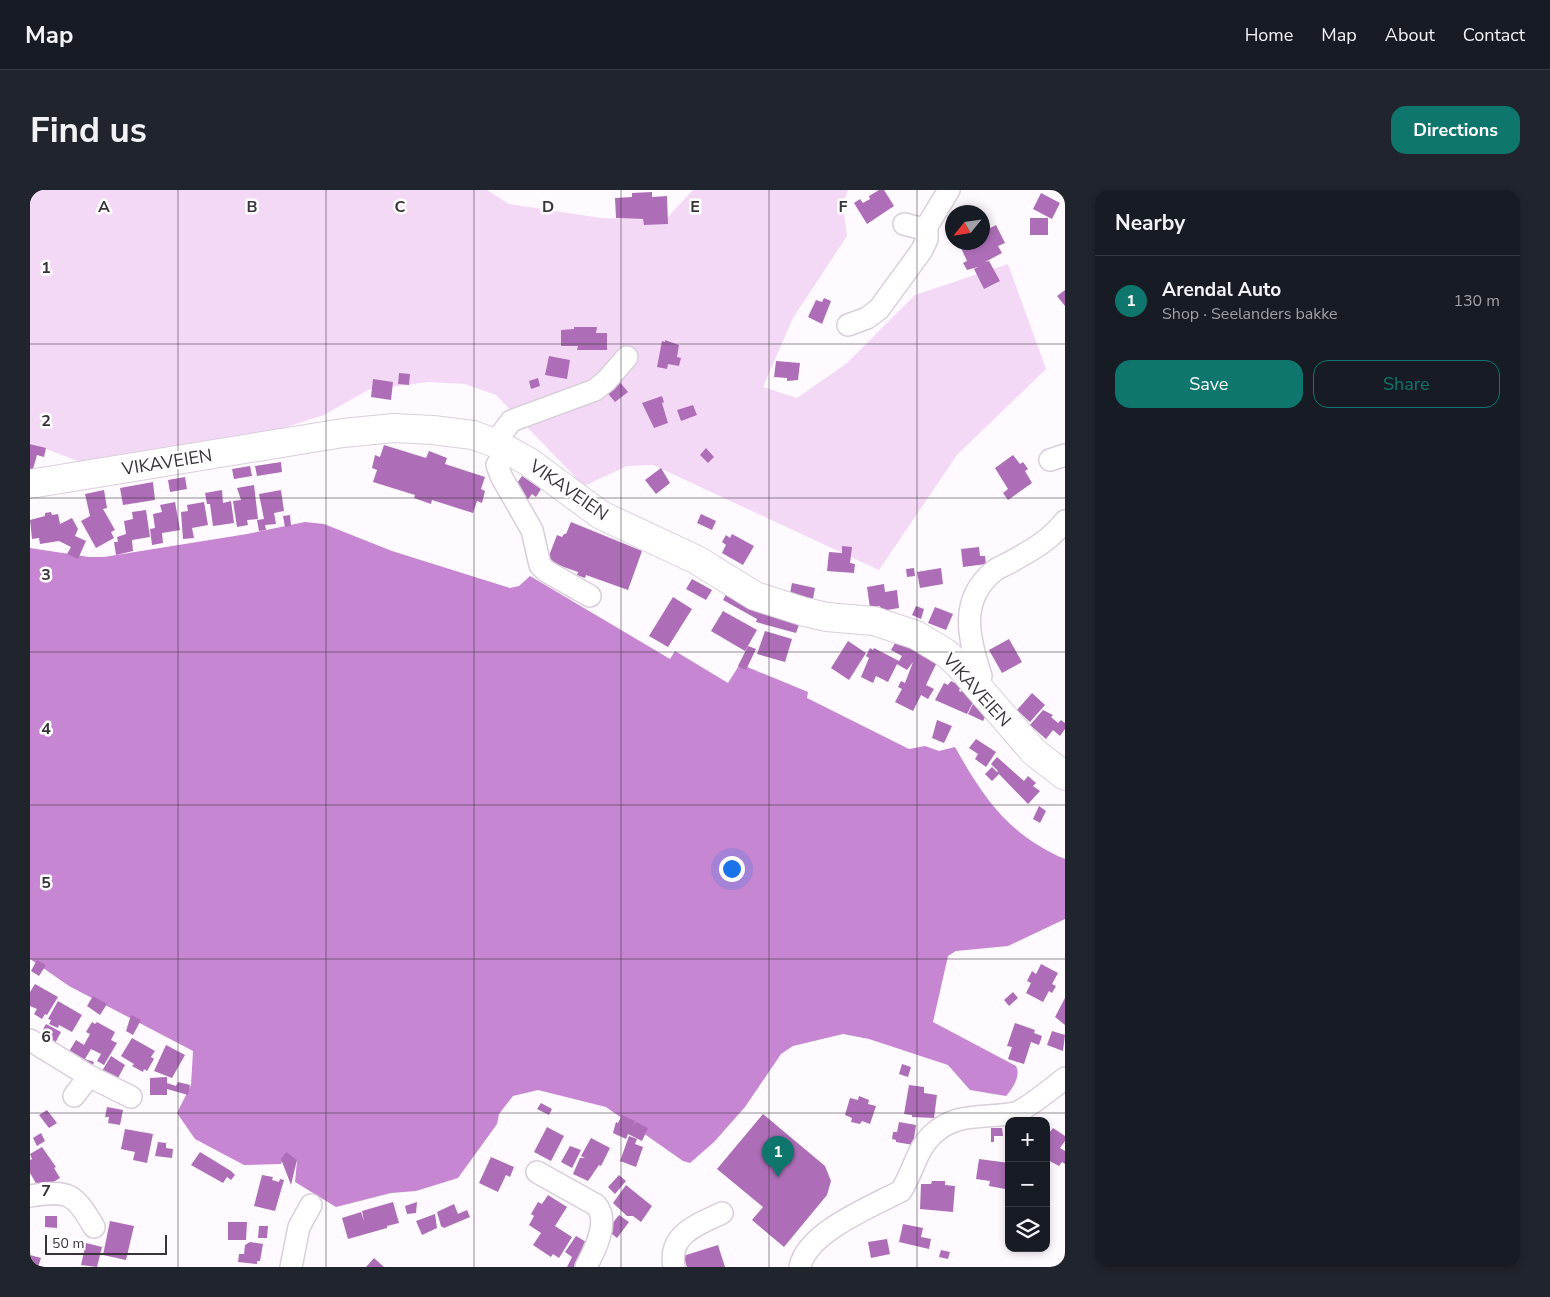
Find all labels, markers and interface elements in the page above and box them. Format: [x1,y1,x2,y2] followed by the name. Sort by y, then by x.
[25,19,73,51] text: Map
[1245,23,1293,47] text: Home
[1321,23,1357,47] text: Map
[1385,23,1435,47] text: About
[1463,23,1525,47] text: Contact
[1391,106,1520,154] button: Directions
[30,107,147,154] text: Find us
[98,196,110,218] text: A
[246,196,258,218] text: B
[395,196,406,218] text: C
[542,196,554,218] text: D
[690,196,700,218] text: E
[839,196,848,218] text: F
[945,205,990,250] north arrow
[1115,209,1185,237] text: Nearby
[41,257,51,279] text: 1
[1162,277,1281,303] text: Arendal Auto
[1126,290,1136,312] text: 1
[1453,290,1500,312] text: 130 m
[1162,303,1338,325] text: Shop · Seelanders bakke
[1115,360,1303,408] button: Save
[1313,360,1500,408] button: Share
[41,410,51,432] text: 2
[119,443,214,481] street label: VIKAVEIEN
[524,453,613,526] street label: VIKAVEIEN
[41,564,51,586] text: 3
[937,647,1016,732] street label: VIKAVEIEN
[41,718,51,740] text: 4
[719,856,745,882] your location
[41,872,51,894] text: 5
[41,1026,51,1048] text: 6
[1005,1117,1050,1252] map controls
[1005,1117,1050,1162] button: +
[762,1136,794,1177] pin: 1
[1005,1162,1050,1207] button: −
[41,1180,51,1202] text: 7
[1005,1207,1050,1252] button: layers
[45,1232,168,1255] scale bar
[52,1234,84,1253] text: 50 m

